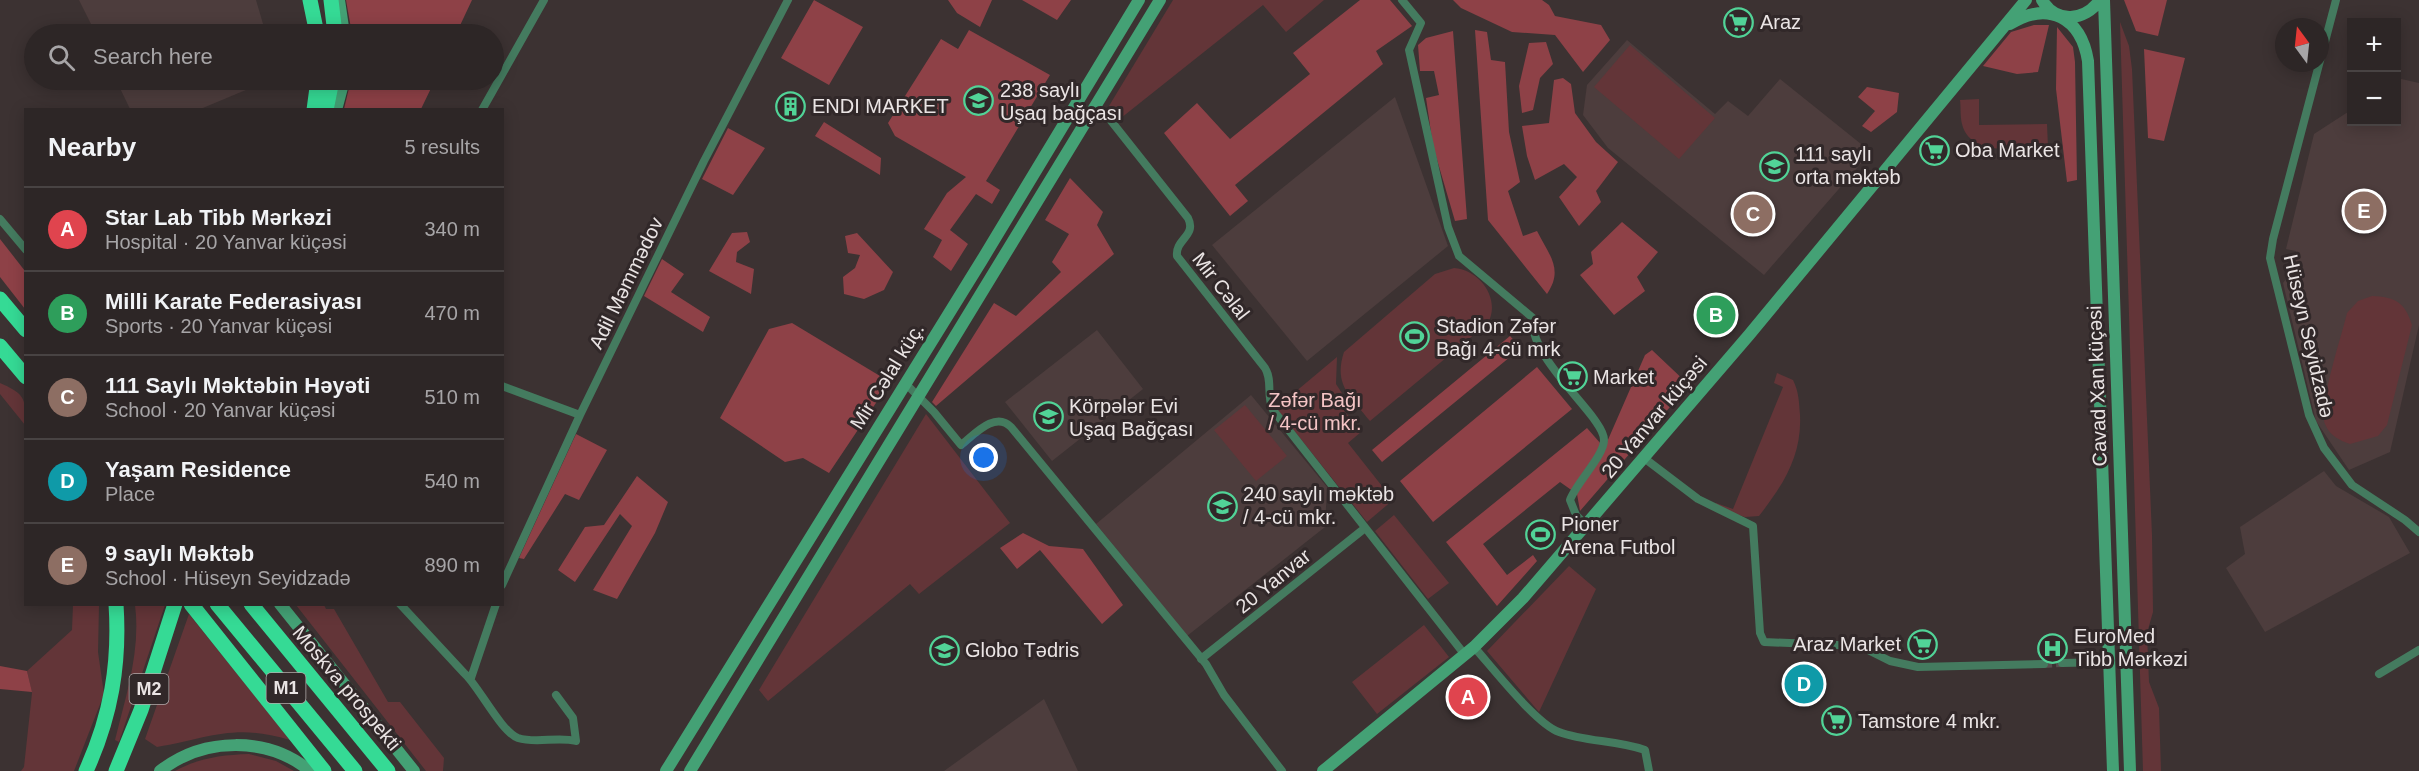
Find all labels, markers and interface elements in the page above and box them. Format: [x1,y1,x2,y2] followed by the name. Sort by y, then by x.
[1723,6,1755,38] supermarket icon: Araz
[1760,11,1801,33] place label: Araz
[2275,18,2329,72] north arrow
[2347,18,2401,126] map controls
[2347,18,2401,72] button: +
[24,24,504,90] search box
[45,41,78,74] icon: search
[93,44,213,69] text: Search here
[2347,72,2401,126] button: −
[1000,79,1122,124] place label: 238 saylı Uşaq bağçası
[963,85,995,117] school or university icon: 238 saylı Uşaq bağçası
[775,90,807,122] building icon: ENDI MARKET
[812,95,949,117] place label: ENDI MARKET
[48,132,136,162] text: Nearby
[1918,134,1950,166] supermarket icon: Oba Market
[404,136,480,158] text: 5 results
[1955,139,2060,161] place label: Oba Market
[1795,143,1901,188] place label: 111 saylı orta məktəb
[1758,150,1790,182] school or university icon: 111 saylı orta məktəb
[2344,188,2384,234] pin: E
[1734,192,1772,236] pin: C
[105,205,332,230] text: Star Lab Tibb Mәrkәzi
[585,214,667,352] street label: Adil Məmmədov
[60,218,75,240] text: A
[424,218,480,240] text: 340 m
[105,231,347,253] text: Hospital · 20 Yanvar küçəsi
[1188,248,1254,324] street label: Mir Cəlal
[2280,252,2338,420] street label: Hüseyn Seyidzadə
[105,289,362,314] text: Milli Karate Federasiyası
[1696,292,1736,338] pin: B
[60,302,75,324] text: B
[424,302,480,324] text: 470 m
[2083,305,2111,467] street label: Cavad Xan küçəsi
[105,315,332,337] text: Sports · 20 Yanvar küçəsi
[1436,315,1561,360] place label: Stadion Zəfər Bağı 4-cü mrk
[846,319,928,433] street label: Mir Cəlal küç.
[1399,321,1431,353] sports icon: Stadion Zəfər Bağı 4-cü mrk
[1597,352,1711,482] street label: 20 Yanvar küçəsi
[1556,361,1588,393] supermarket icon: Market
[1593,366,1655,388] place label: Market
[105,373,370,398] text: 111 Saylı Məktəbin Həyəti
[60,386,75,408] text: C
[424,386,480,408] text: 510 m
[1268,389,1362,434] park label: Zəfər Bağı / 4-cü mkr.
[1069,395,1194,440] place label: Körpələr Evi Uşaq Bağçası
[105,399,336,421] text: School · 20 Yanvar küçəsi
[1032,401,1064,433] school or university icon: Körpələr Evi Uşaq Bağçası
[969,443,998,472] your location
[105,457,291,482] text: Yaşam Residence
[60,470,75,492] text: D
[424,470,480,492] text: 540 m
[105,483,155,505] text: Place
[1243,483,1394,528] place label: 240 saylı məktəb / 4-cü mkr.
[1206,490,1238,522] school or university icon: 240 saylı məktəb / 4-cü mkr.
[1561,513,1676,558] place label: Pioner Arena Futbol
[1524,519,1556,551] sports icon: Pioner Arena Futbol
[105,541,254,566] text: 9 saylı Məktəb
[1231,544,1315,618] street label: 20 Yanvar
[61,554,74,576] text: E
[424,554,480,576] text: 890 m
[105,567,351,589] text: School · Hüseyn Seyidzadə
[289,621,405,755] street label: Moskva prospekti
[2074,625,2188,670] place label: EuroMed Tibb Mərkəzi
[1906,628,1938,660] supermarket icon: Araz Market
[2037,632,2069,664] hospital icon: EuroMed Tibb Mərkəzi
[1793,633,1901,655] place label: Araz Market
[928,634,960,666] school or university icon: Globo Tədris
[965,639,1079,661] place label: Globo Tədris
[1784,662,1824,706] pin: D
[266,673,306,703] road number: M1
[130,674,168,704] road number: M2
[1448,674,1488,720] pin: A
[1821,705,1853,737] supermarket icon: Tamstore 4 mkr.
[1858,710,2000,732] place label: Tamstore 4 mkr.

